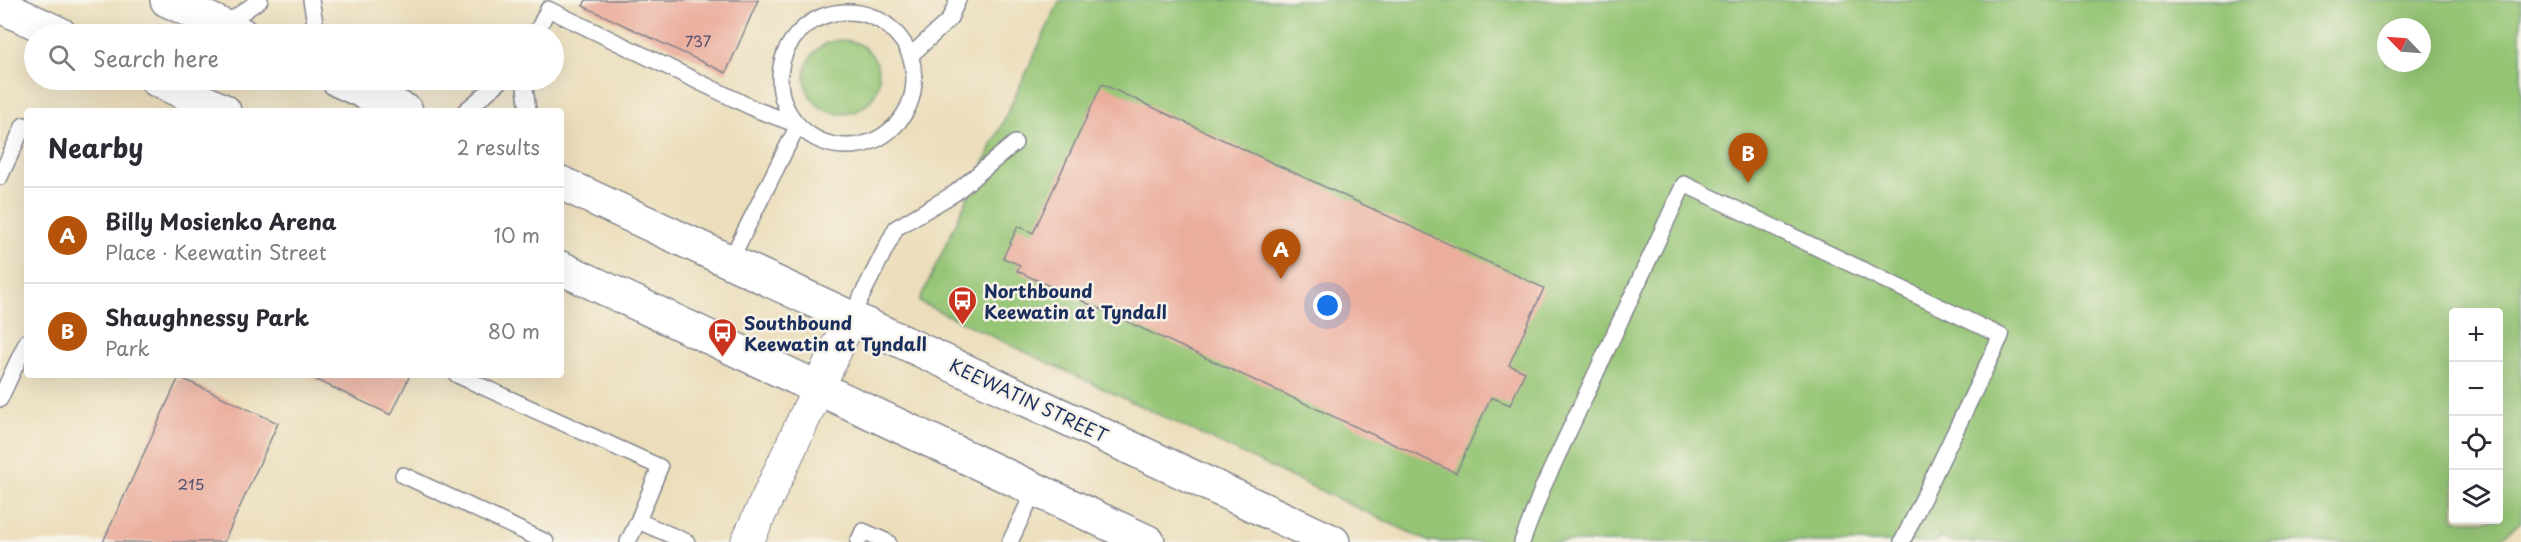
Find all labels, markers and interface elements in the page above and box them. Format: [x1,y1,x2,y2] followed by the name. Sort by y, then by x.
[2377,18,2431,72] north arrow
[24,24,564,90] search box
[685,29,712,52] house number: 737
[45,41,78,74] icon: search
[93,41,219,74] text: Search here
[48,128,143,167] text: Nearby
[457,132,540,162] text: 2 results
[1728,134,1768,183] pin: B
[105,204,337,237] text: Billy Mosienko Arena
[60,220,75,250] text: A
[493,220,540,250] text: 10 m
[1262,230,1300,279] pin: A
[105,237,326,267] text: Place · Keewatin Street
[984,277,1167,325] place label: Northbound Keewatin at Tyndall
[947,284,979,326] bus stop icon: Northbound Keewatin at Tyndall
[1313,291,1342,320] your location
[105,300,309,333] text: Shaughnessy Park
[2449,308,2503,524] map controls
[2449,308,2503,362] button: +
[744,309,927,357] place label: Southbound Keewatin at Tyndall
[61,316,74,346] text: B
[488,316,540,346] text: 80 m
[707,316,739,358] bus stop icon: Southbound Keewatin at Tyndall
[105,333,150,363] text: Park
[945,351,1113,449] street label: KEEWATIN STREET
[2449,362,2503,416] button: −
[2449,416,2503,470] button: locate
[2449,470,2503,524] button: layers
[177,472,205,495] house number: 215

